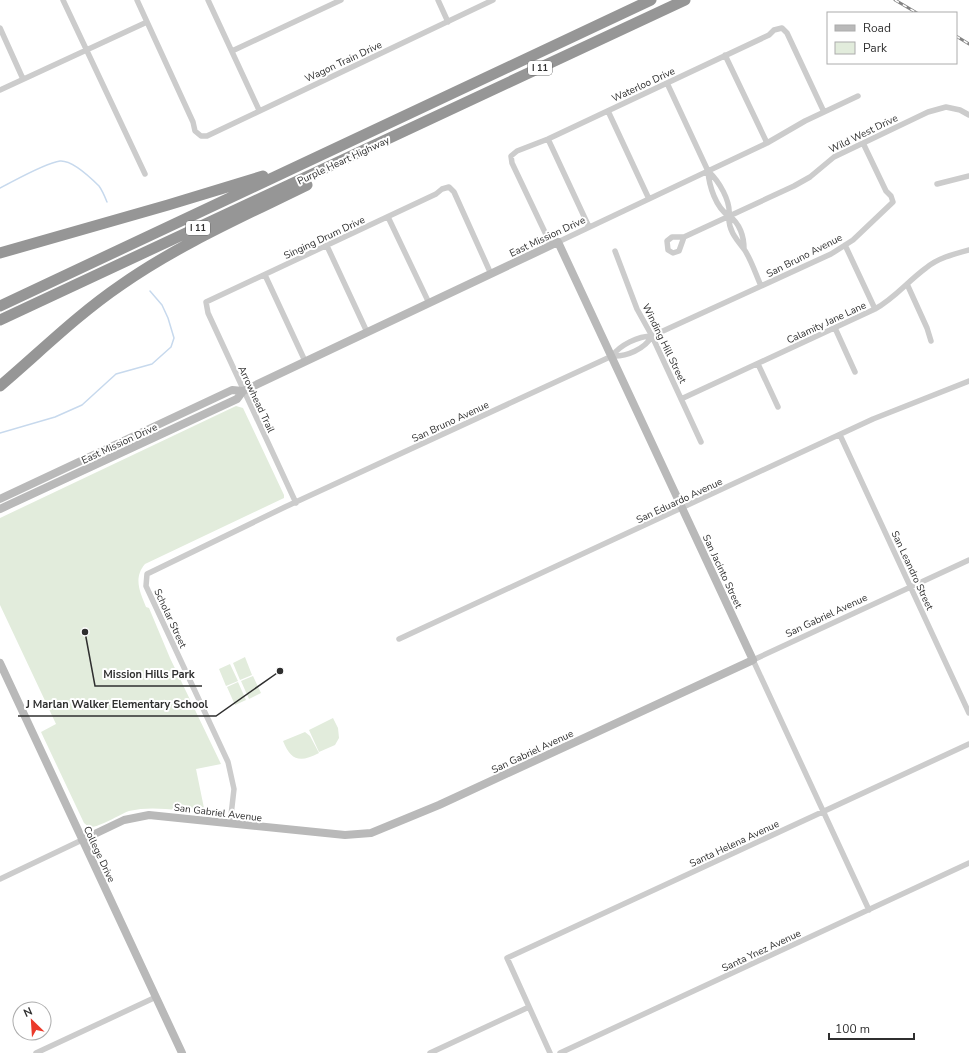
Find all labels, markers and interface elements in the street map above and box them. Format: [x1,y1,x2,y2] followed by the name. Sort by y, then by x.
[827,12,957,64] legend
[863,20,891,36] text: Road
[302,38,384,86] street label: Wagon Train Drive
[863,40,888,56] text: Park
[528,61,552,75] road number: I 11
[609,64,677,106] street label: Waterloo Drive
[827,111,900,157] street label: Wild West Drive
[295,133,393,188] street label: Purple Heart Highway
[282,213,367,263] street label: Singing Drum Drive
[507,213,588,261] street label: East Mission Drive
[186,221,210,235] road number: I 11
[764,231,845,281] street label: San Bruno Avenue
[784,298,868,347] street label: Calamity Jane Lane
[639,301,690,386] street label: Winding Hill Street
[234,364,278,435] street label: Arrowhead Trail
[410,398,491,446] street label: San Bruno Avenue
[79,420,160,468] street label: East Mission Drive
[634,475,725,527] street label: San Eduardo Avenue
[888,528,937,613] street label: San Leandro Street
[699,532,745,611] street label: San Jacinto Street
[150,587,190,651] street label: Scholar Street
[783,591,870,641] street label: San Gabriel Avenue
[95,663,202,686] callout: Mission Hills Park
[103,667,196,682] text: Mission Hills Park
[18,693,216,716] callout: J Marlan Walker Elementary School
[25,697,209,712] text: J Marlan Walker Elementary School
[489,727,576,777] street label: San Gabriel Avenue
[173,801,263,825] street label: San Gabriel Avenue
[687,817,781,871] street label: Santa Helena Avenue
[80,824,118,885] street label: College Drive
[720,926,803,975] street label: Santa Ynez Avenue
[12,1001,52,1041] north arrow
[21,1004,35,1021] text: N
[829,1015,914,1041] scale bar
[835,1021,870,1037] text: 100 m

